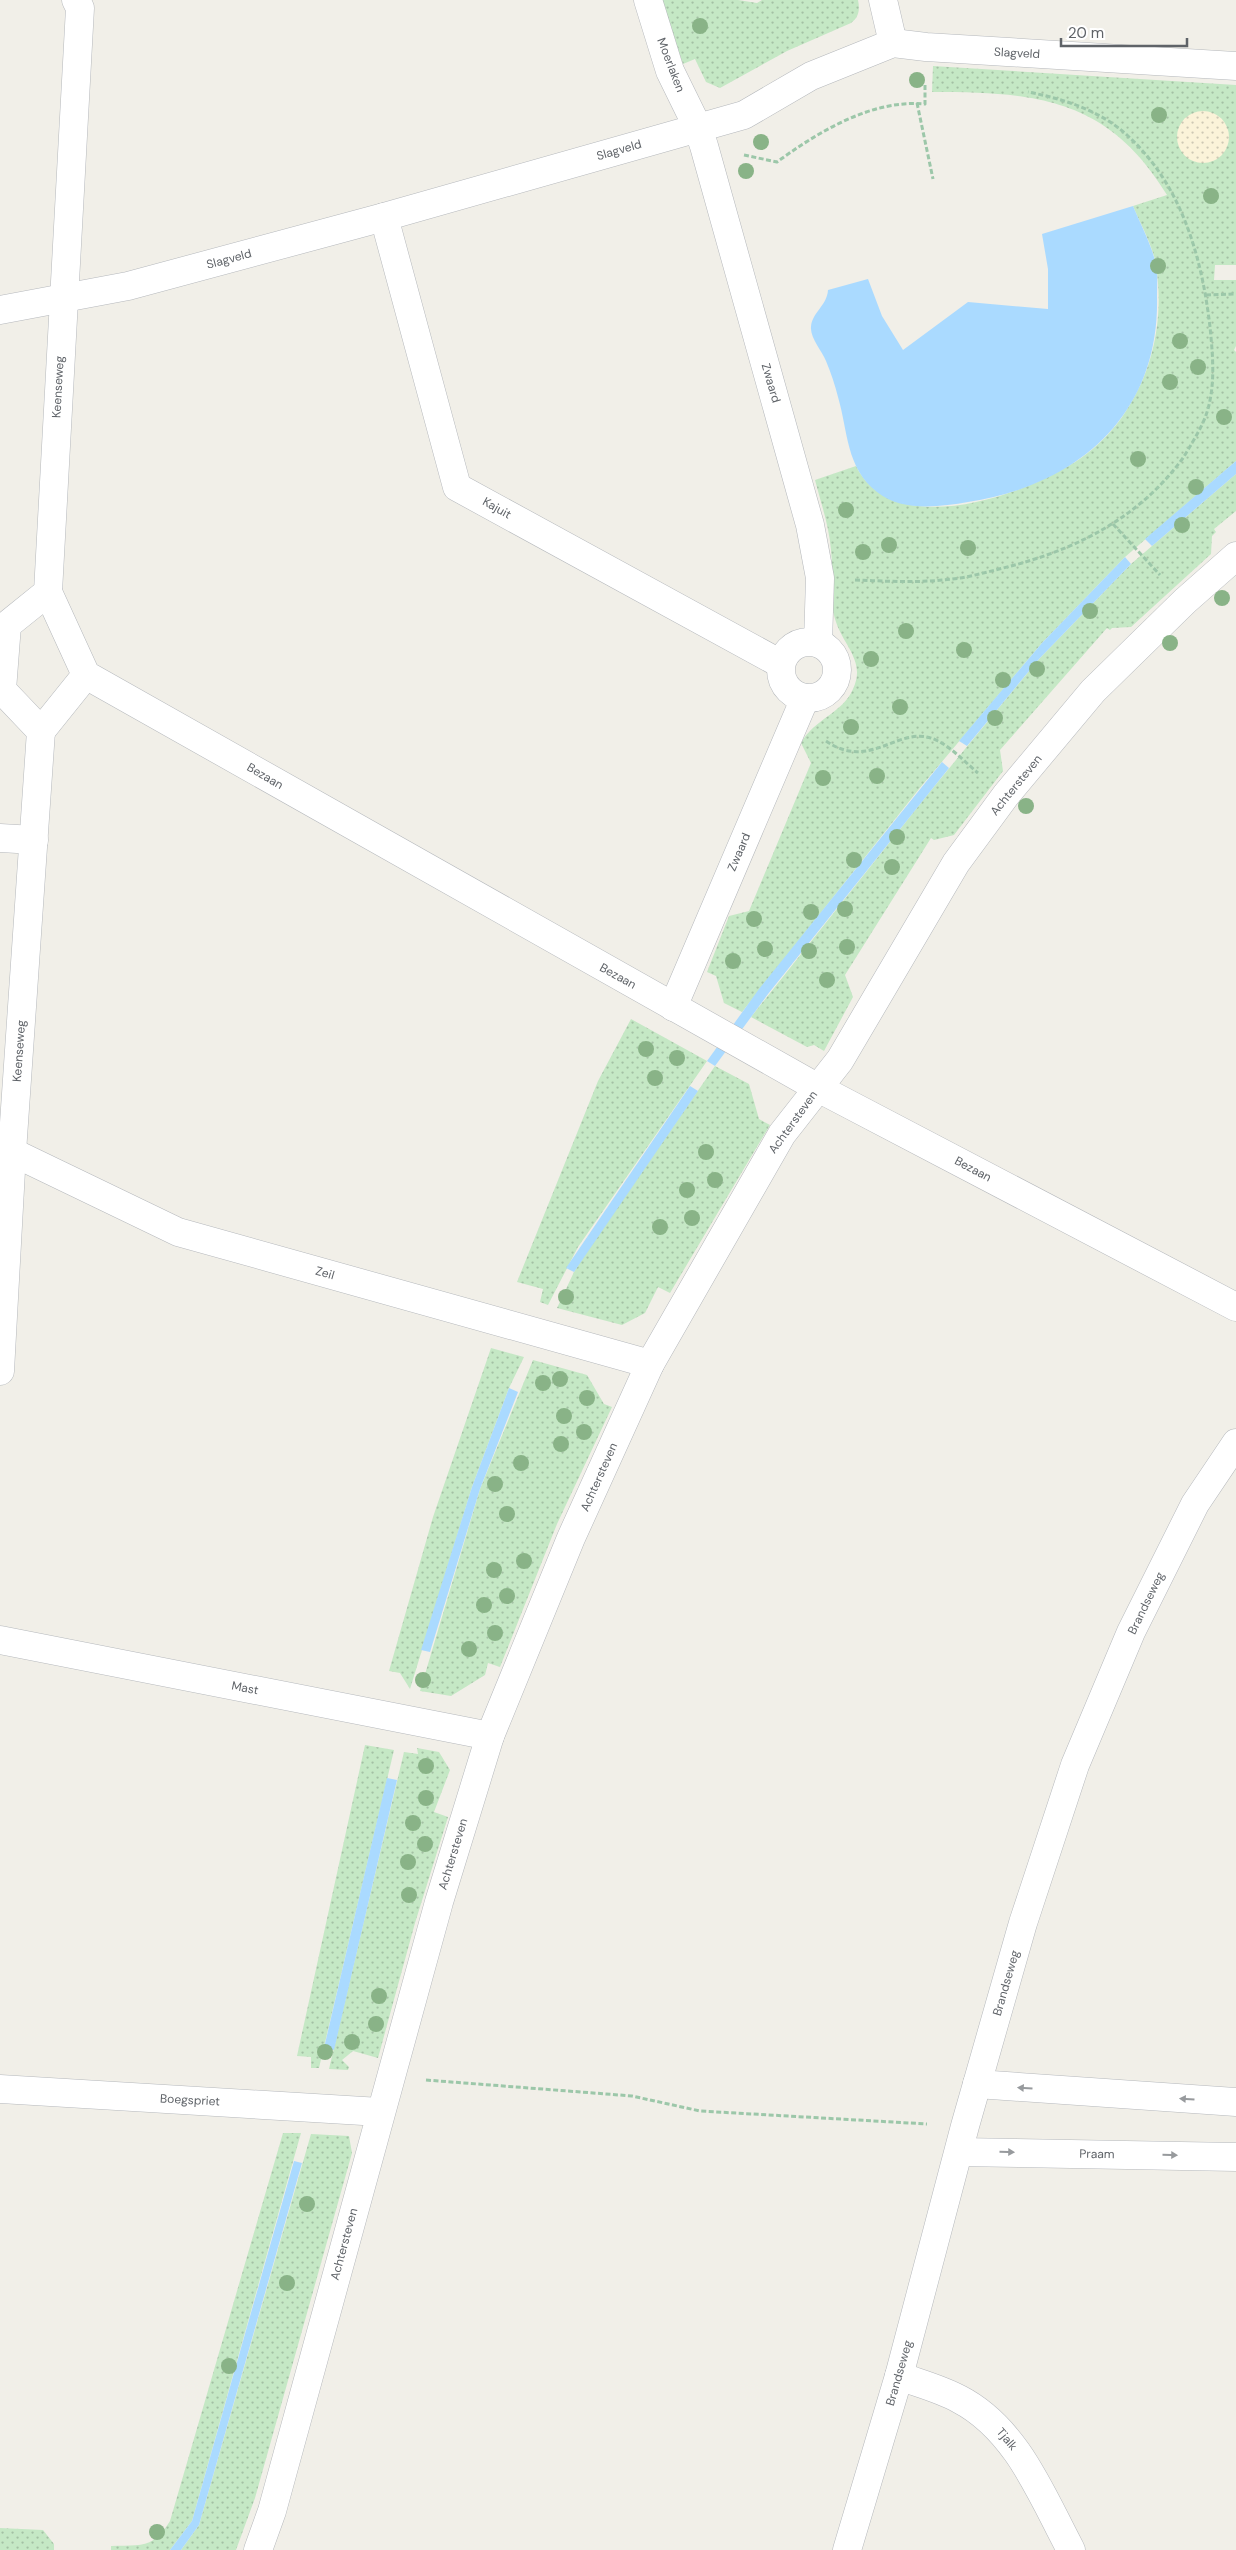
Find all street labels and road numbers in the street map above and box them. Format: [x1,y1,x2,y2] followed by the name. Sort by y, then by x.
[653,36,689,95] street label: Moerlaken
[994,44,1040,62] street label: Slagveld
[595,136,643,164] street label: Slagveld
[205,245,253,273] street label: Slagveld
[48,355,68,418] street label: Keenseweg
[758,361,784,405] street label: Zwaard
[480,494,515,523] street label: Kajuit
[987,751,1046,819] street label: Achtersteven
[244,759,286,793] street label: Bezaan
[724,830,754,874] street label: Zwaard
[597,959,639,993] street label: Bezaan
[9,1019,29,1083] street label: Keenseweg
[765,1087,821,1157] street label: Achtersteven
[952,1153,994,1185] street label: Bezaan
[314,1263,336,1283] street label: Zeil
[577,1440,621,1514] street label: Achtersteven
[1124,1569,1168,1637] street label: Brandseweg
[230,1678,260,1698] street label: Mast
[435,1816,471,1892] street label: Achtersteven
[989,1948,1023,2018] street label: Brandseweg
[160,2090,221,2110] street label: Boegspriet
[1079,2146,1115,2162] street label: Praam
[327,2206,361,2282] street label: Achtersteven
[882,2338,916,2408] street label: Brandseweg
[993,2424,1021,2454] street label: Tjalk

